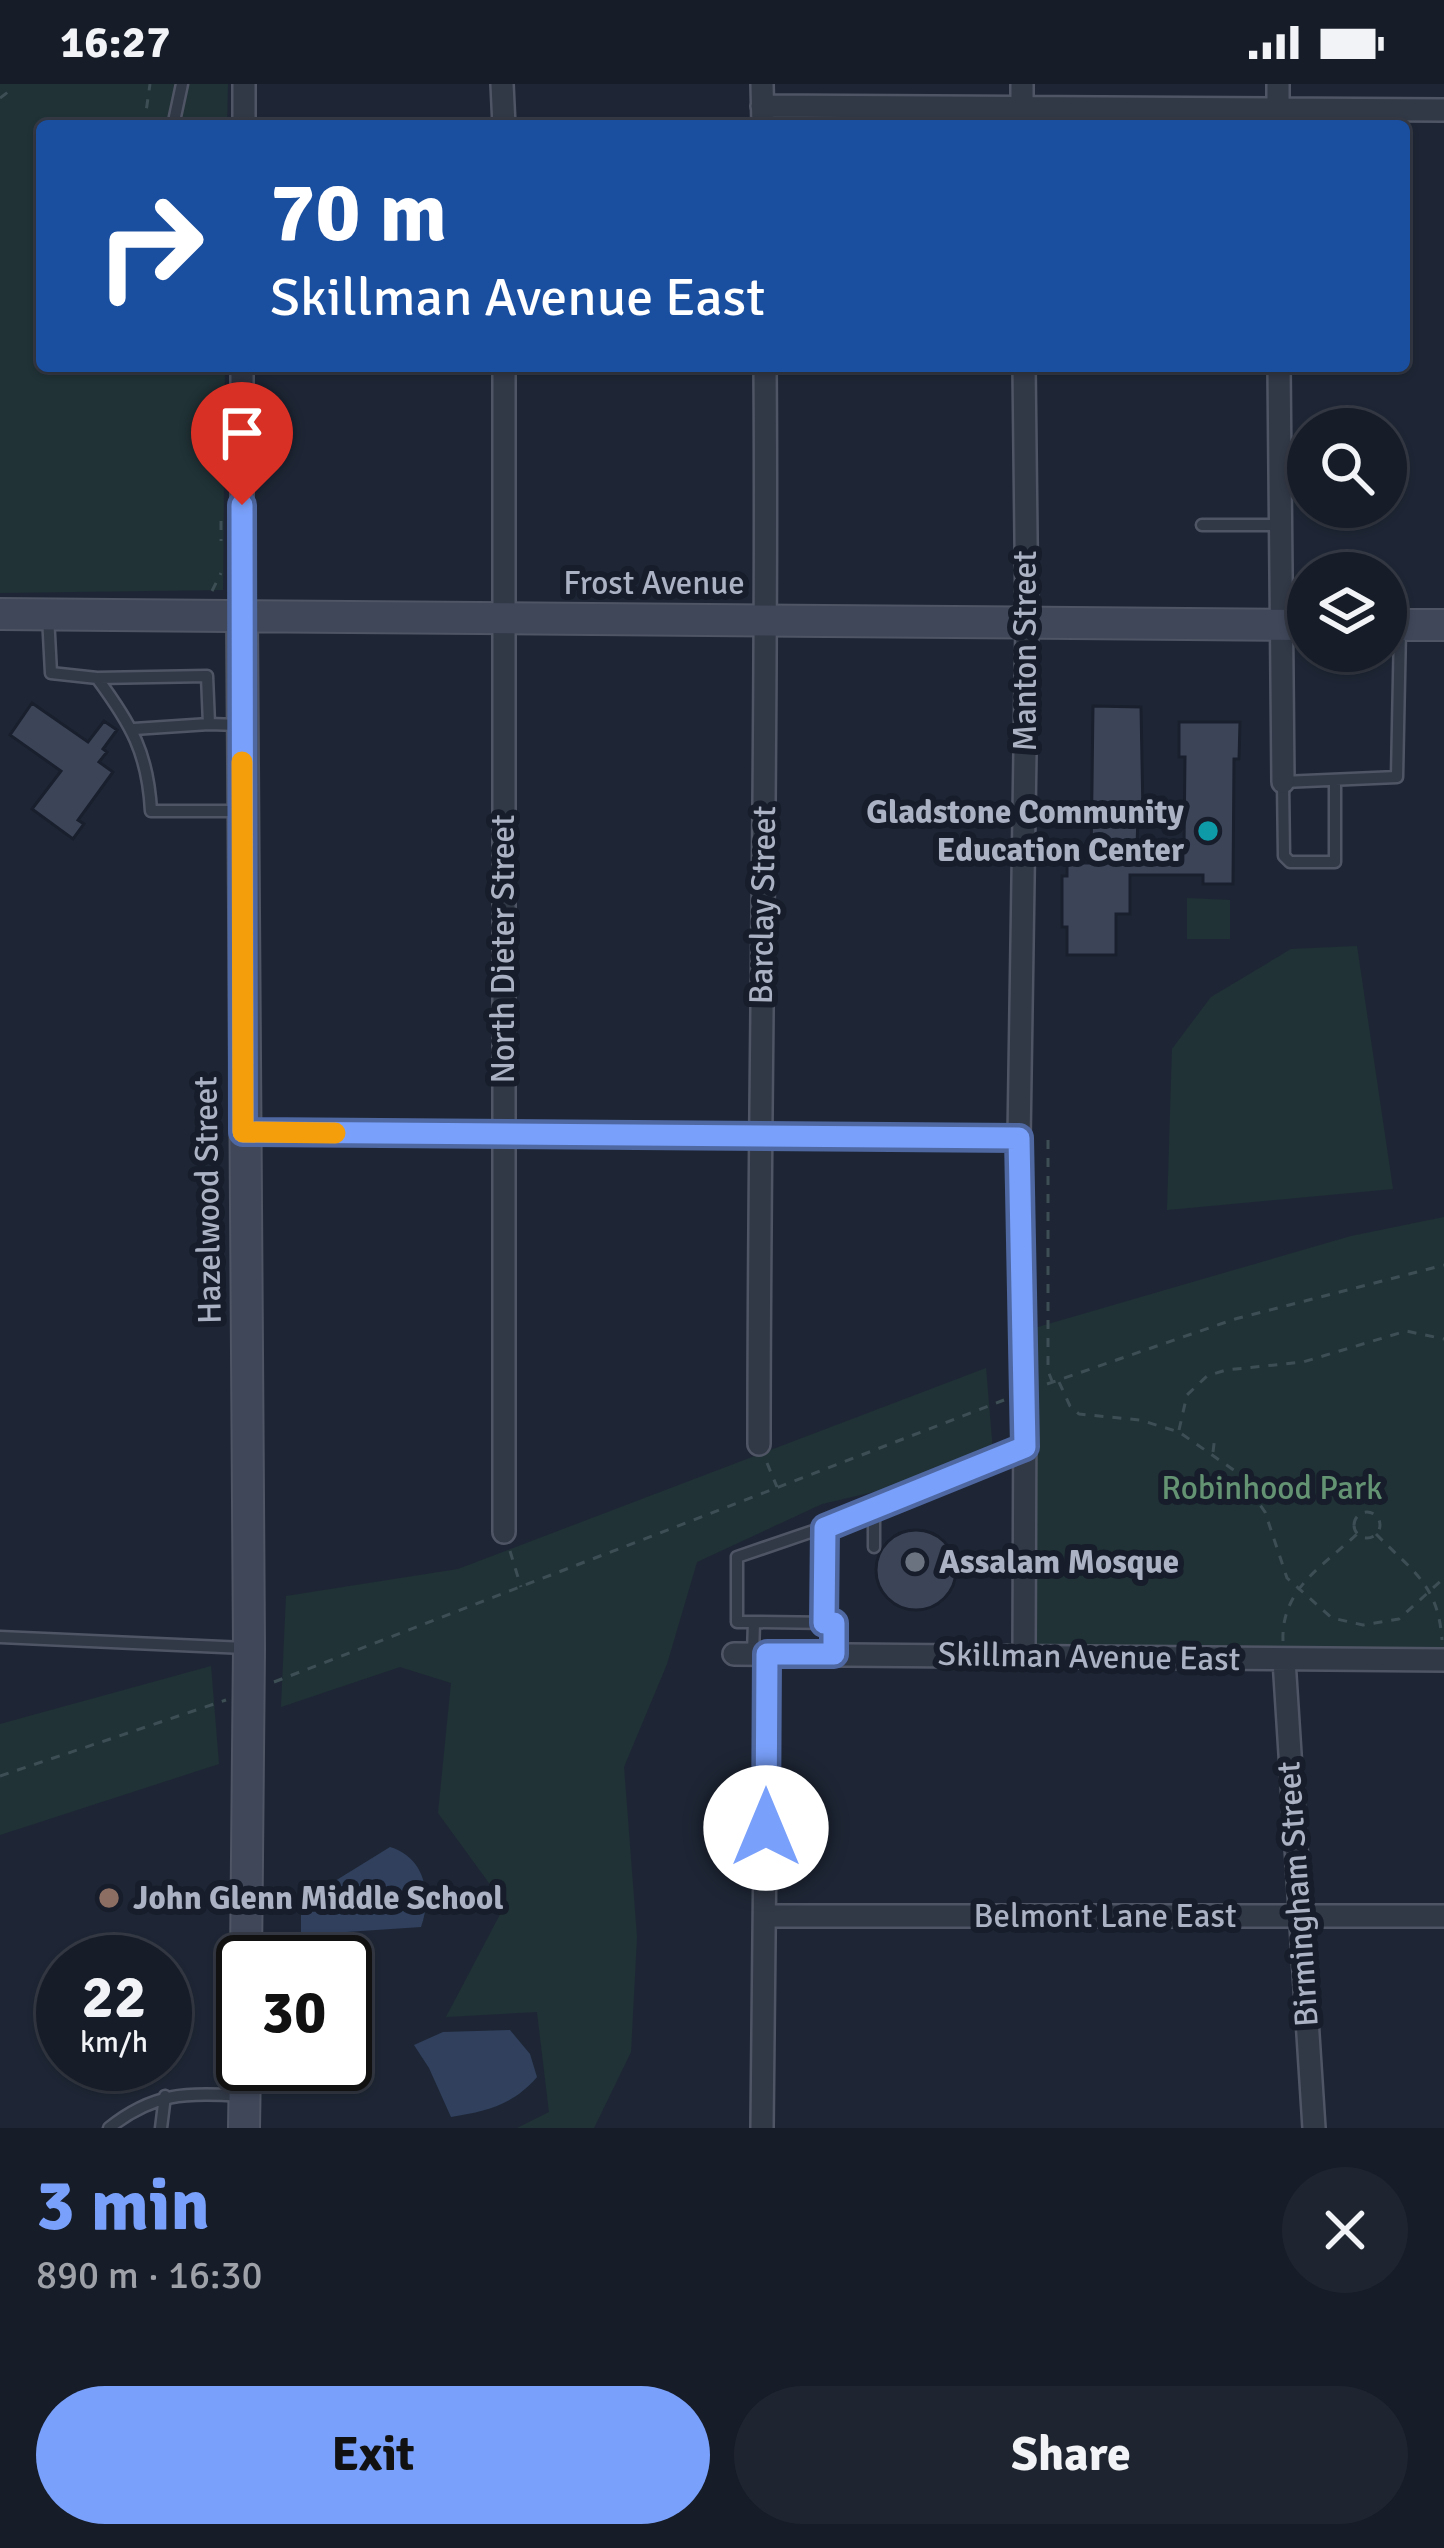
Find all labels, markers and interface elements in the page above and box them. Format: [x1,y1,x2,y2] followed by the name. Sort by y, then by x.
[60,15,170,70] text: 16:27
[270,161,447,265] text: 70 m
[72,168,228,324] icon: right
[270,264,765,331] text: Skillman Avenue East
[191,382,293,505] pin
[209,400,275,466] icon: arrive
[1287,408,1407,672] map controls
[1287,408,1407,528] button: search
[1005,550,1046,752] street label: Manton Street
[1287,552,1407,672] button: layers
[563,563,745,604] street label: Frost Avenue
[866,792,1185,871] place label: Gladstone Community Education Center
[741,805,785,1005] street label: Barclay Street
[483,814,524,1084] street label: North Dieter Street
[1195,818,1221,844] marker: Gladstone Community Education Center
[185,1076,231,1324] street label: Hazelwood Street
[1161,1468,1383,1509] park label: Robinhood Park
[939,1542,1179,1583] place label: Assalam Mosque
[902,1549,928,1575] marker: Assalam Mosque
[937,1634,1241,1680] street label: Skillman Avenue East
[1268,1760,1328,2028] street label: Birmingham Street
[703,1765,829,1891] position arrow
[133,1878,504,1919] place label: John Glenn Middle School
[96,1885,122,1911] marker: John Glenn Middle School
[973,1896,1237,1937] street label: Belmont Lane East
[216,1935,372,2091] speed limit sign: 30
[82,1961,146,2035] text: 22
[80,2024,148,2061] text: km/h
[36,2161,210,2250] text: 3 min
[1282,2167,1408,2293] button: close
[36,2251,263,2299] text: 890 m · 16:30
[36,2386,710,2524] button: Exit
[734,2386,1408,2524] button: Share

